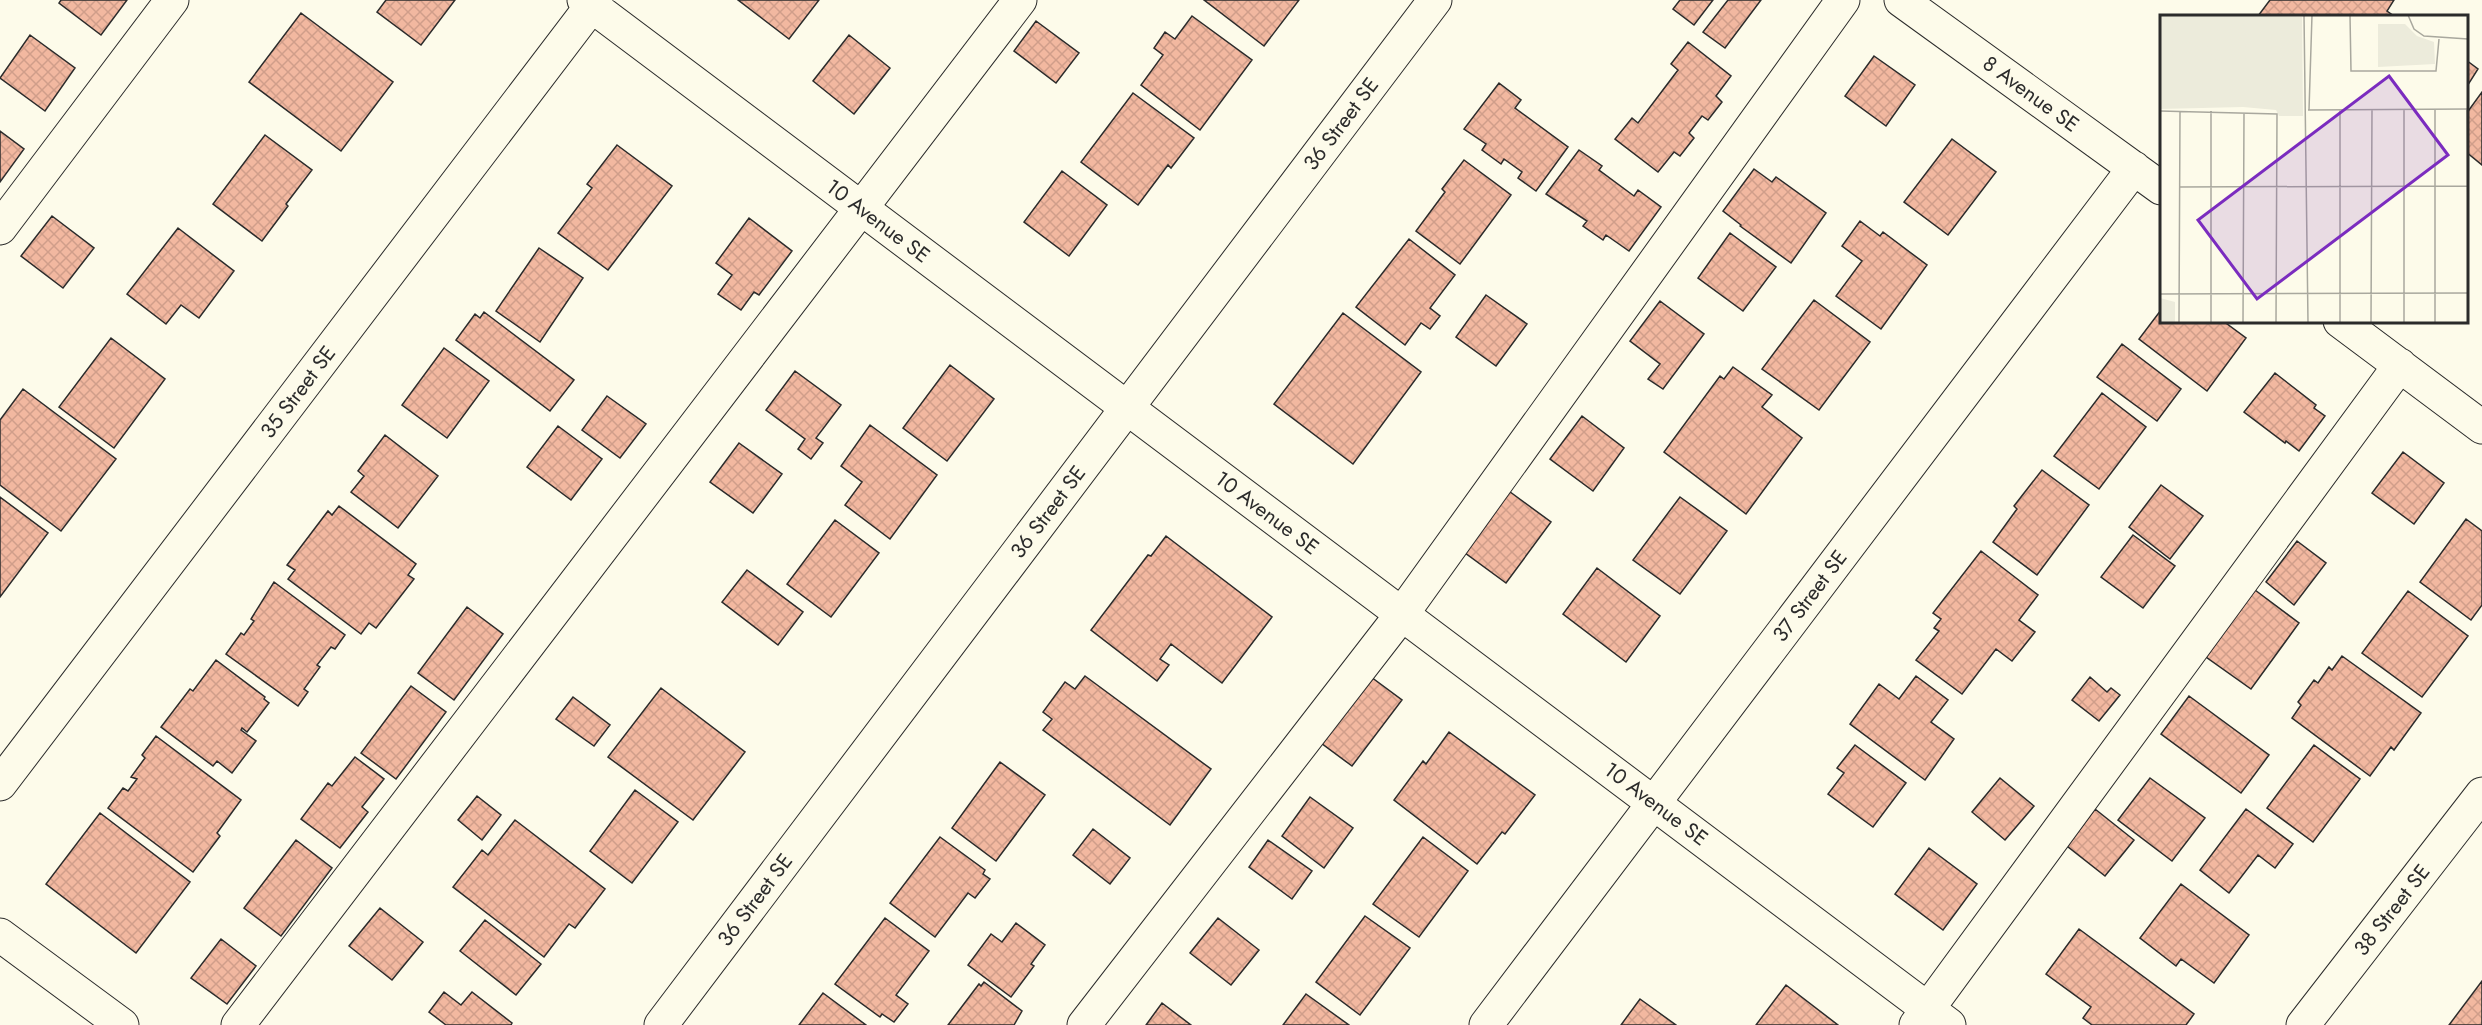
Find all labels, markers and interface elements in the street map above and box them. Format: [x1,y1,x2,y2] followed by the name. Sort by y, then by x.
[2160,15,2467,322] inset map
[1977,49,2085,139] street label: 8 Avenue SE
[1296,71,1386,177] street label: 36 Street SE
[820,172,936,270] street label: 10 Avenue SE
[253,339,343,445] street label: 35 Street SE
[1003,459,1093,565] street label: 36 Street SE
[1209,464,1325,562] street label: 10 Avenue SE
[1766,544,1854,648] street label: 37 Street SE
[1598,755,1714,853] street label: 10 Avenue SE
[710,847,800,953] street label: 36 Street SE
[2347,858,2437,962] street label: 38 Street SE

